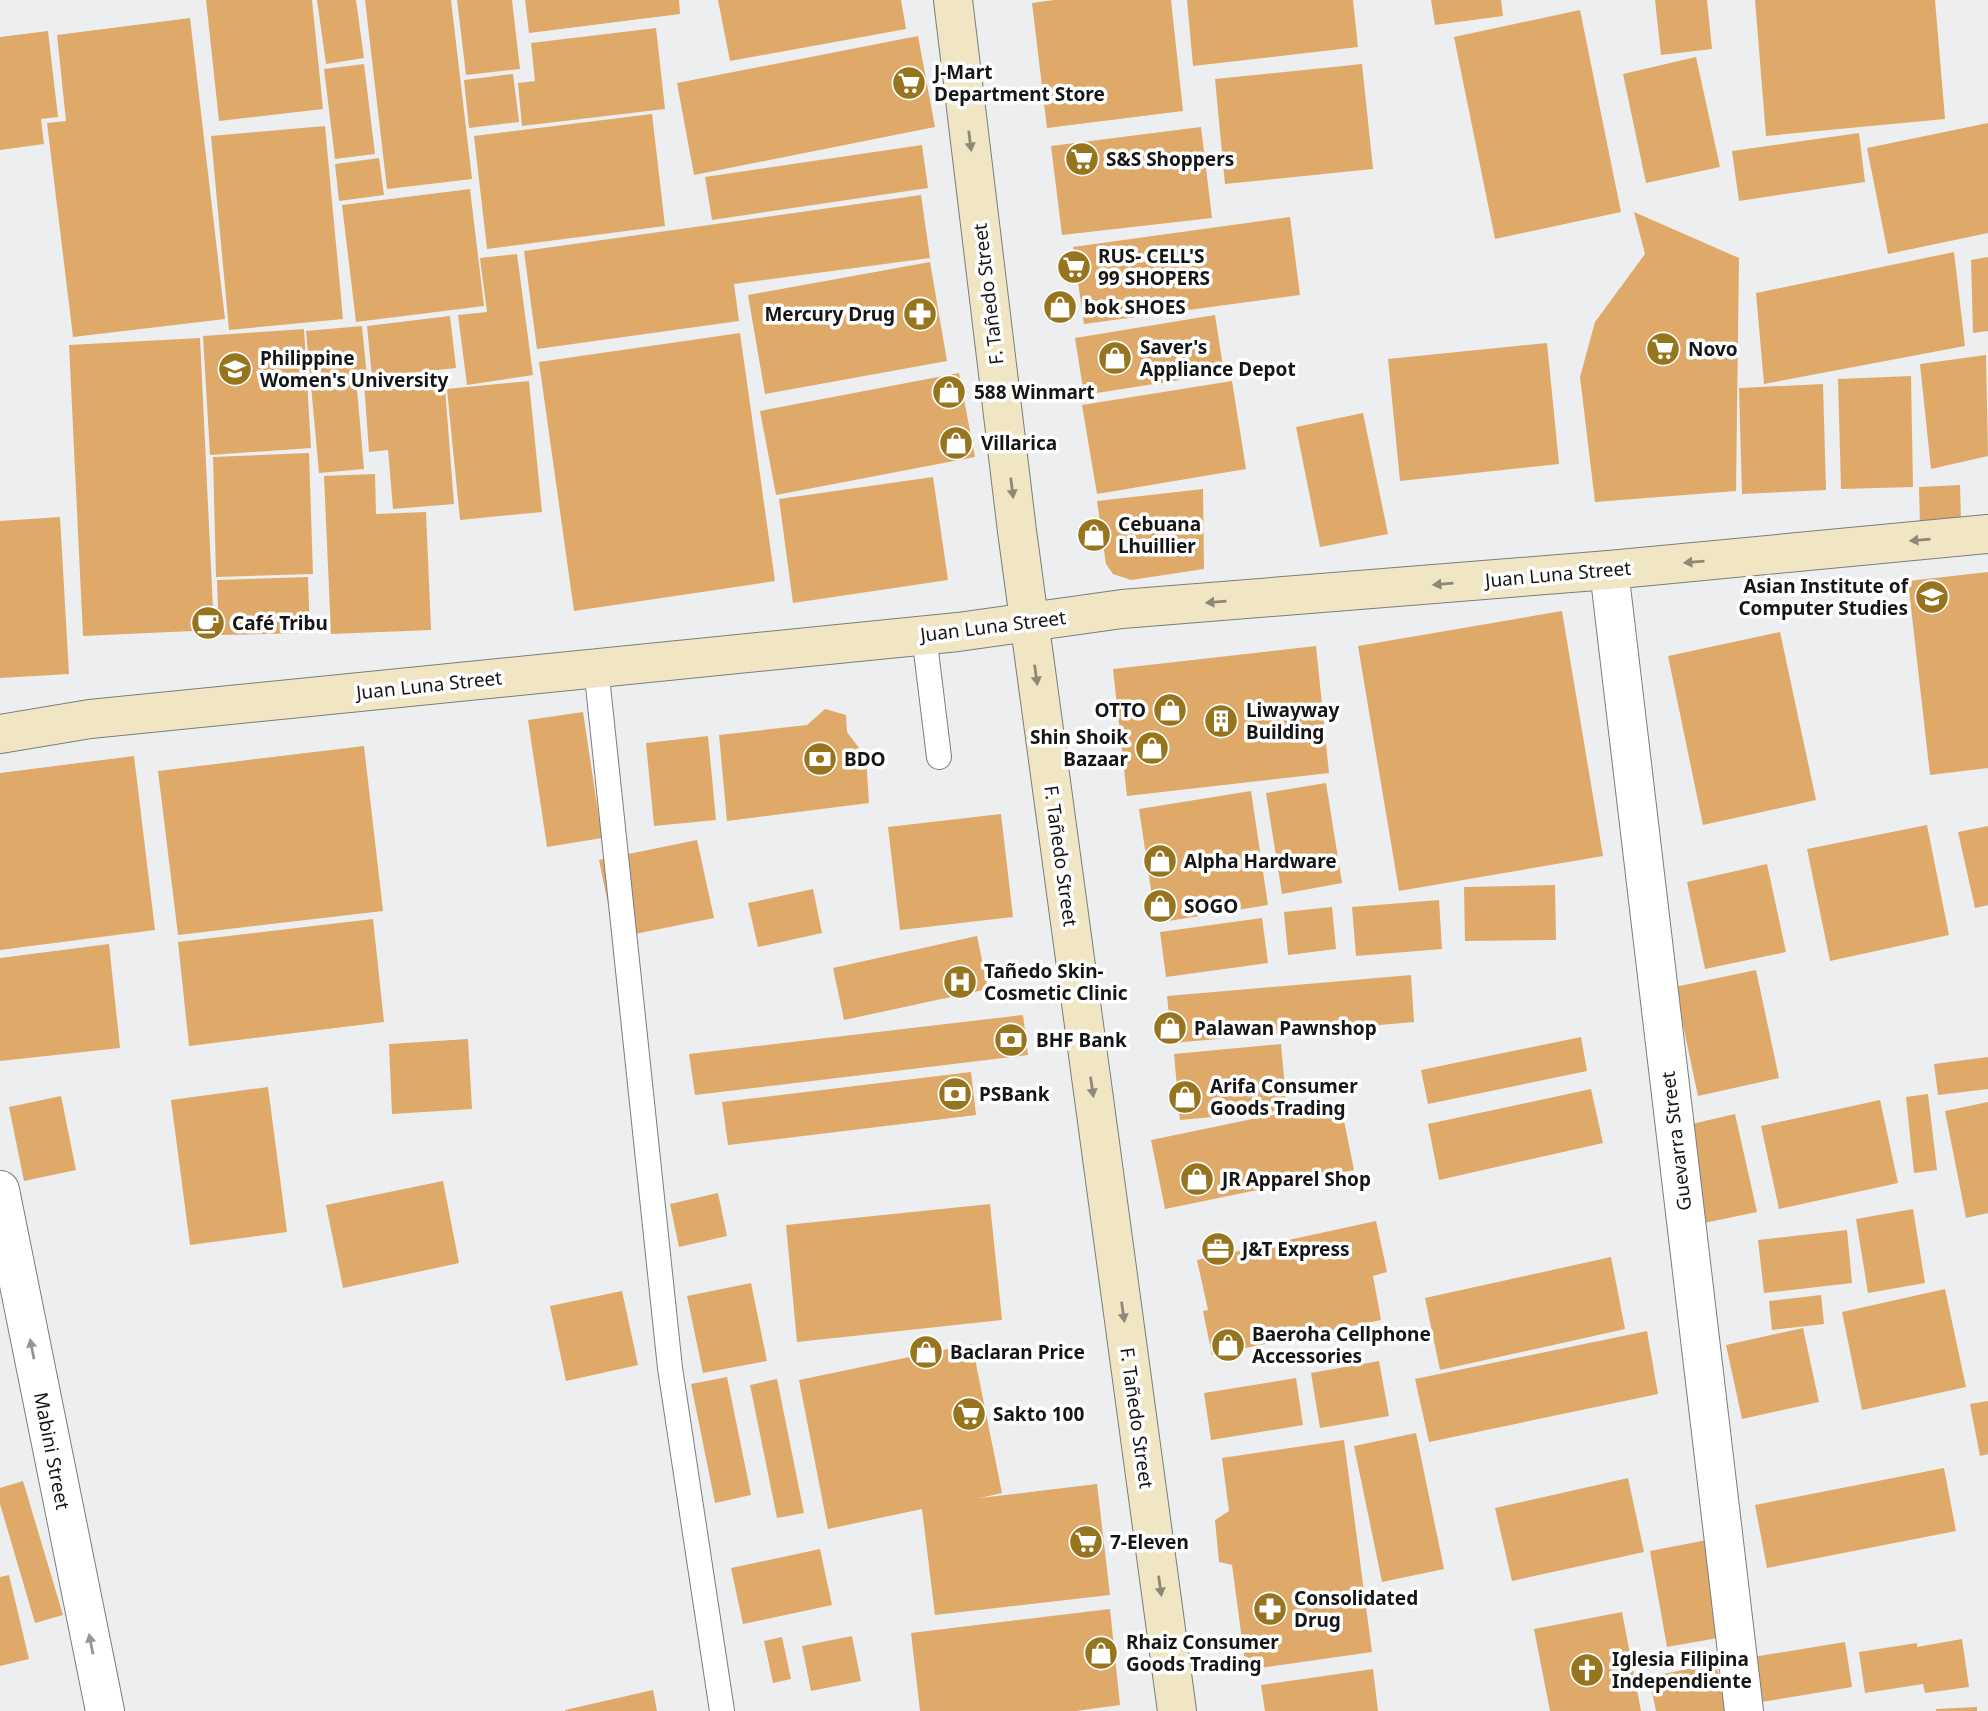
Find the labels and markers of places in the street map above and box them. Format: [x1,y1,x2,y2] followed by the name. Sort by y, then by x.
[932,59,1105,107] place label: J-Mart Department Store
[890,64,928,102] supermarket icon: J-Mart Department Store
[1063,140,1101,178] supermarket icon: S&S Shoppers
[1106,146,1234,172] place label: S&S Shoppers
[1098,243,1210,291] place label: RUS- CELL'S 99 SHOPERS
[1055,248,1093,286] supermarket icon: RUS- CELL'S 99 SHOPERS
[1041,288,1079,326] shop icon: bok SHOES
[1084,294,1186,320] place label: bok SHOES
[901,295,939,333] pharmacy icon: Mercury Drug
[764,301,895,327] place label: Mercury Drug
[1644,330,1682,368] supermarket icon: Novo
[1140,334,1296,382] place label: Saver's Appliance Depot
[1688,336,1738,362] place label: Novo
[1096,339,1134,377] shop icon: Saver's Appliance Depot
[260,345,448,393] place label: Philippine Women's University
[216,350,254,388] school or university icon: Philippine Women's University
[930,373,968,411] shop icon: 588 Winmart
[974,379,1095,405] place label: 588 Winmart
[937,424,975,462] shop icon: Villarica
[981,430,1057,456] place label: Villarica
[1118,511,1201,559] place label: Cebuana Lhuillier
[1075,516,1113,554] shop icon: Cebuana Lhuillier
[1738,573,1910,621] place label: Asian Institute of Computer Studies
[1913,578,1951,616] school or university icon: Asian Institute of Computer Studies
[189,604,227,642] cafe icon: Café Tribu
[232,610,328,636] place label: Café Tribu
[1151,691,1189,729] shop icon: OTTO
[1095,697,1146,723] place label: OTTO
[1246,697,1339,745] place label: Liwayway Building
[1202,702,1240,740] building icon: Liwayway Building
[1030,724,1129,772] place label: Shin Shoik Bazaar
[1133,729,1171,767] shop icon: Shin Shoik Bazaar
[801,740,839,778] bank icon: BDO
[844,746,886,772] place label: BDO
[1141,842,1179,880] shop icon: Alpha Hardware
[1184,848,1337,874] place label: Alpha Hardware
[1141,887,1179,925] shop icon: SOGO
[1184,893,1238,919] place label: SOGO
[984,958,1128,1006] place label: Tañedo Skin- Cosmetic Clinic
[941,963,979,1001] hospital icon: Tañedo Skin- Cosmetic Clinic
[1151,1009,1189,1047] shop icon: Palawan Pawnshop
[1194,1015,1377,1041] place label: Palawan Pawnshop
[992,1021,1030,1059] bank icon: BHF Bank
[1036,1027,1127,1053] place label: BHF Bank
[1210,1073,1358,1121] place label: Arifa Consumer Goods Trading
[936,1075,974,1113] bank icon: PSBank
[1166,1078,1204,1116] shop icon: Arifa Consumer Goods Trading
[979,1081,1050,1107] place label: PSBank
[1178,1160,1216,1198] shop icon: JR Apparel Shop
[1220,1166,1371,1192] place label: JR Apparel Shop
[1199,1230,1237,1268] office icon: J&T Express
[1240,1236,1349,1262] place label: J&T Express
[1252,1321,1431,1369] place label: Baeroha Cellphone Accessories
[1209,1326,1247,1364] shop icon: Baeroha Cellphone Accessories
[907,1333,945,1371] shop icon: Baclaran Price
[950,1339,1085,1365] place label: Baclaran Price
[950,1395,988,1433] supermarket icon: Sakto 100
[993,1401,1084,1427] place label: Sakto 100
[1067,1523,1105,1561] supermarket icon: 7-Eleven
[1110,1529,1189,1555] place label: 7-Eleven
[1294,1585,1418,1633] place label: Consolidated Drug
[1251,1590,1289,1628] pharmacy icon: Consolidated Drug
[1126,1629,1279,1677] place label: Rhaiz Consumer Goods Trading
[1082,1634,1120,1672] shop icon: Rhaiz Consumer Goods Trading
[1612,1646,1752,1694] place label: Iglesia Filipina Independiente
[1568,1651,1606,1689] church icon: Iglesia Filipina Independiente

